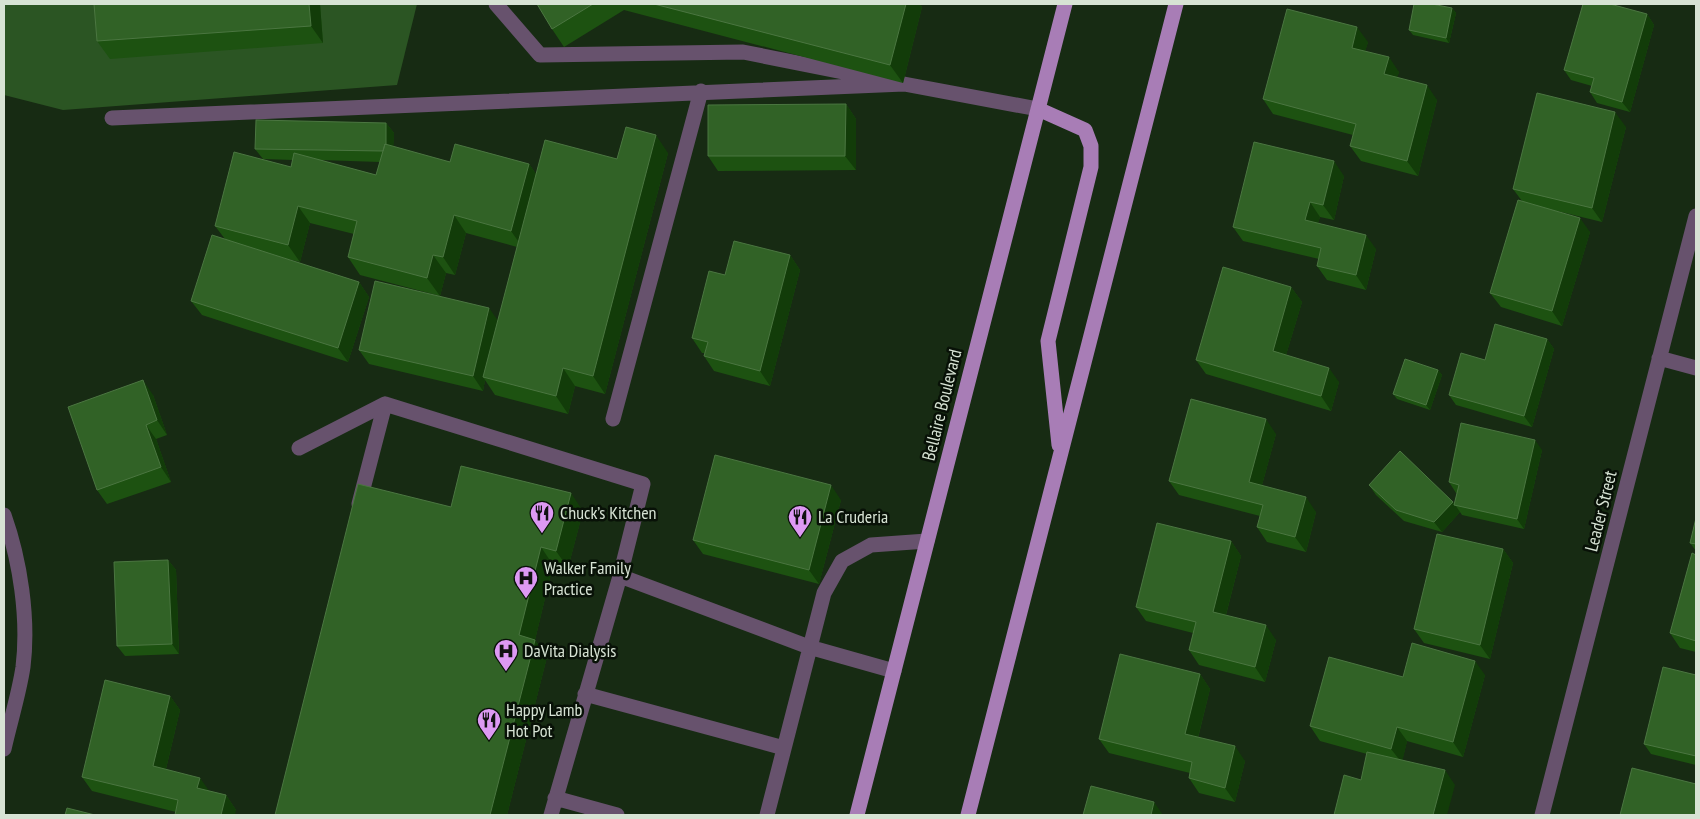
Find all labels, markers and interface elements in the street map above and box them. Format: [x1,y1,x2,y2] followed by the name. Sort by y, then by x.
[917,347,966,463] street label: Bellaire Boulevard
[1579,468,1622,554] street label: Leader Street
[529,500,555,534] restaurant icon: Chuck’s Kitchen
[560,501,657,524] place label: Chuck’s Kitchen
[787,504,813,538] restaurant icon: La Cruderia
[818,505,888,528] place label: La Cruderia
[544,556,631,600] place label: Walker Family Practice
[513,565,539,599] hospital icon: Walker Family Practice
[493,638,519,672] hospital icon: DaVita Dialysis
[524,639,616,662] place label: DaVita Dialysis
[506,698,583,742] place label: Happy Lamb Hot Pot
[476,707,502,741] restaurant icon: Happy Lamb Hot Pot

